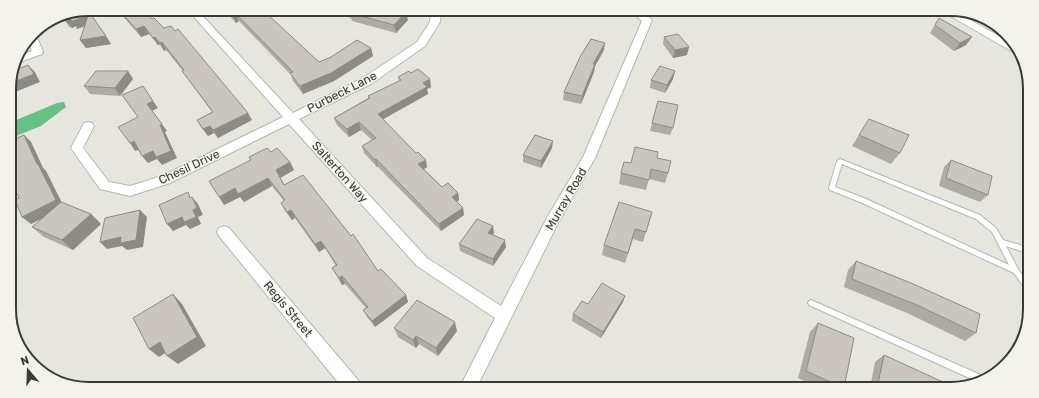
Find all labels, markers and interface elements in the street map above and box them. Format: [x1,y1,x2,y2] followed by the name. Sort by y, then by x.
[305,68,379,116] street label: Purbeck Lane
[309,139,371,206] street label: Salterton Way
[156,147,222,187] street label: Chesil Drive
[542,165,590,233] street label: Murray Road
[261,278,316,340] street label: Regis Street
[8,350,48,390] north arrow
[19,354,31,368] text: N

